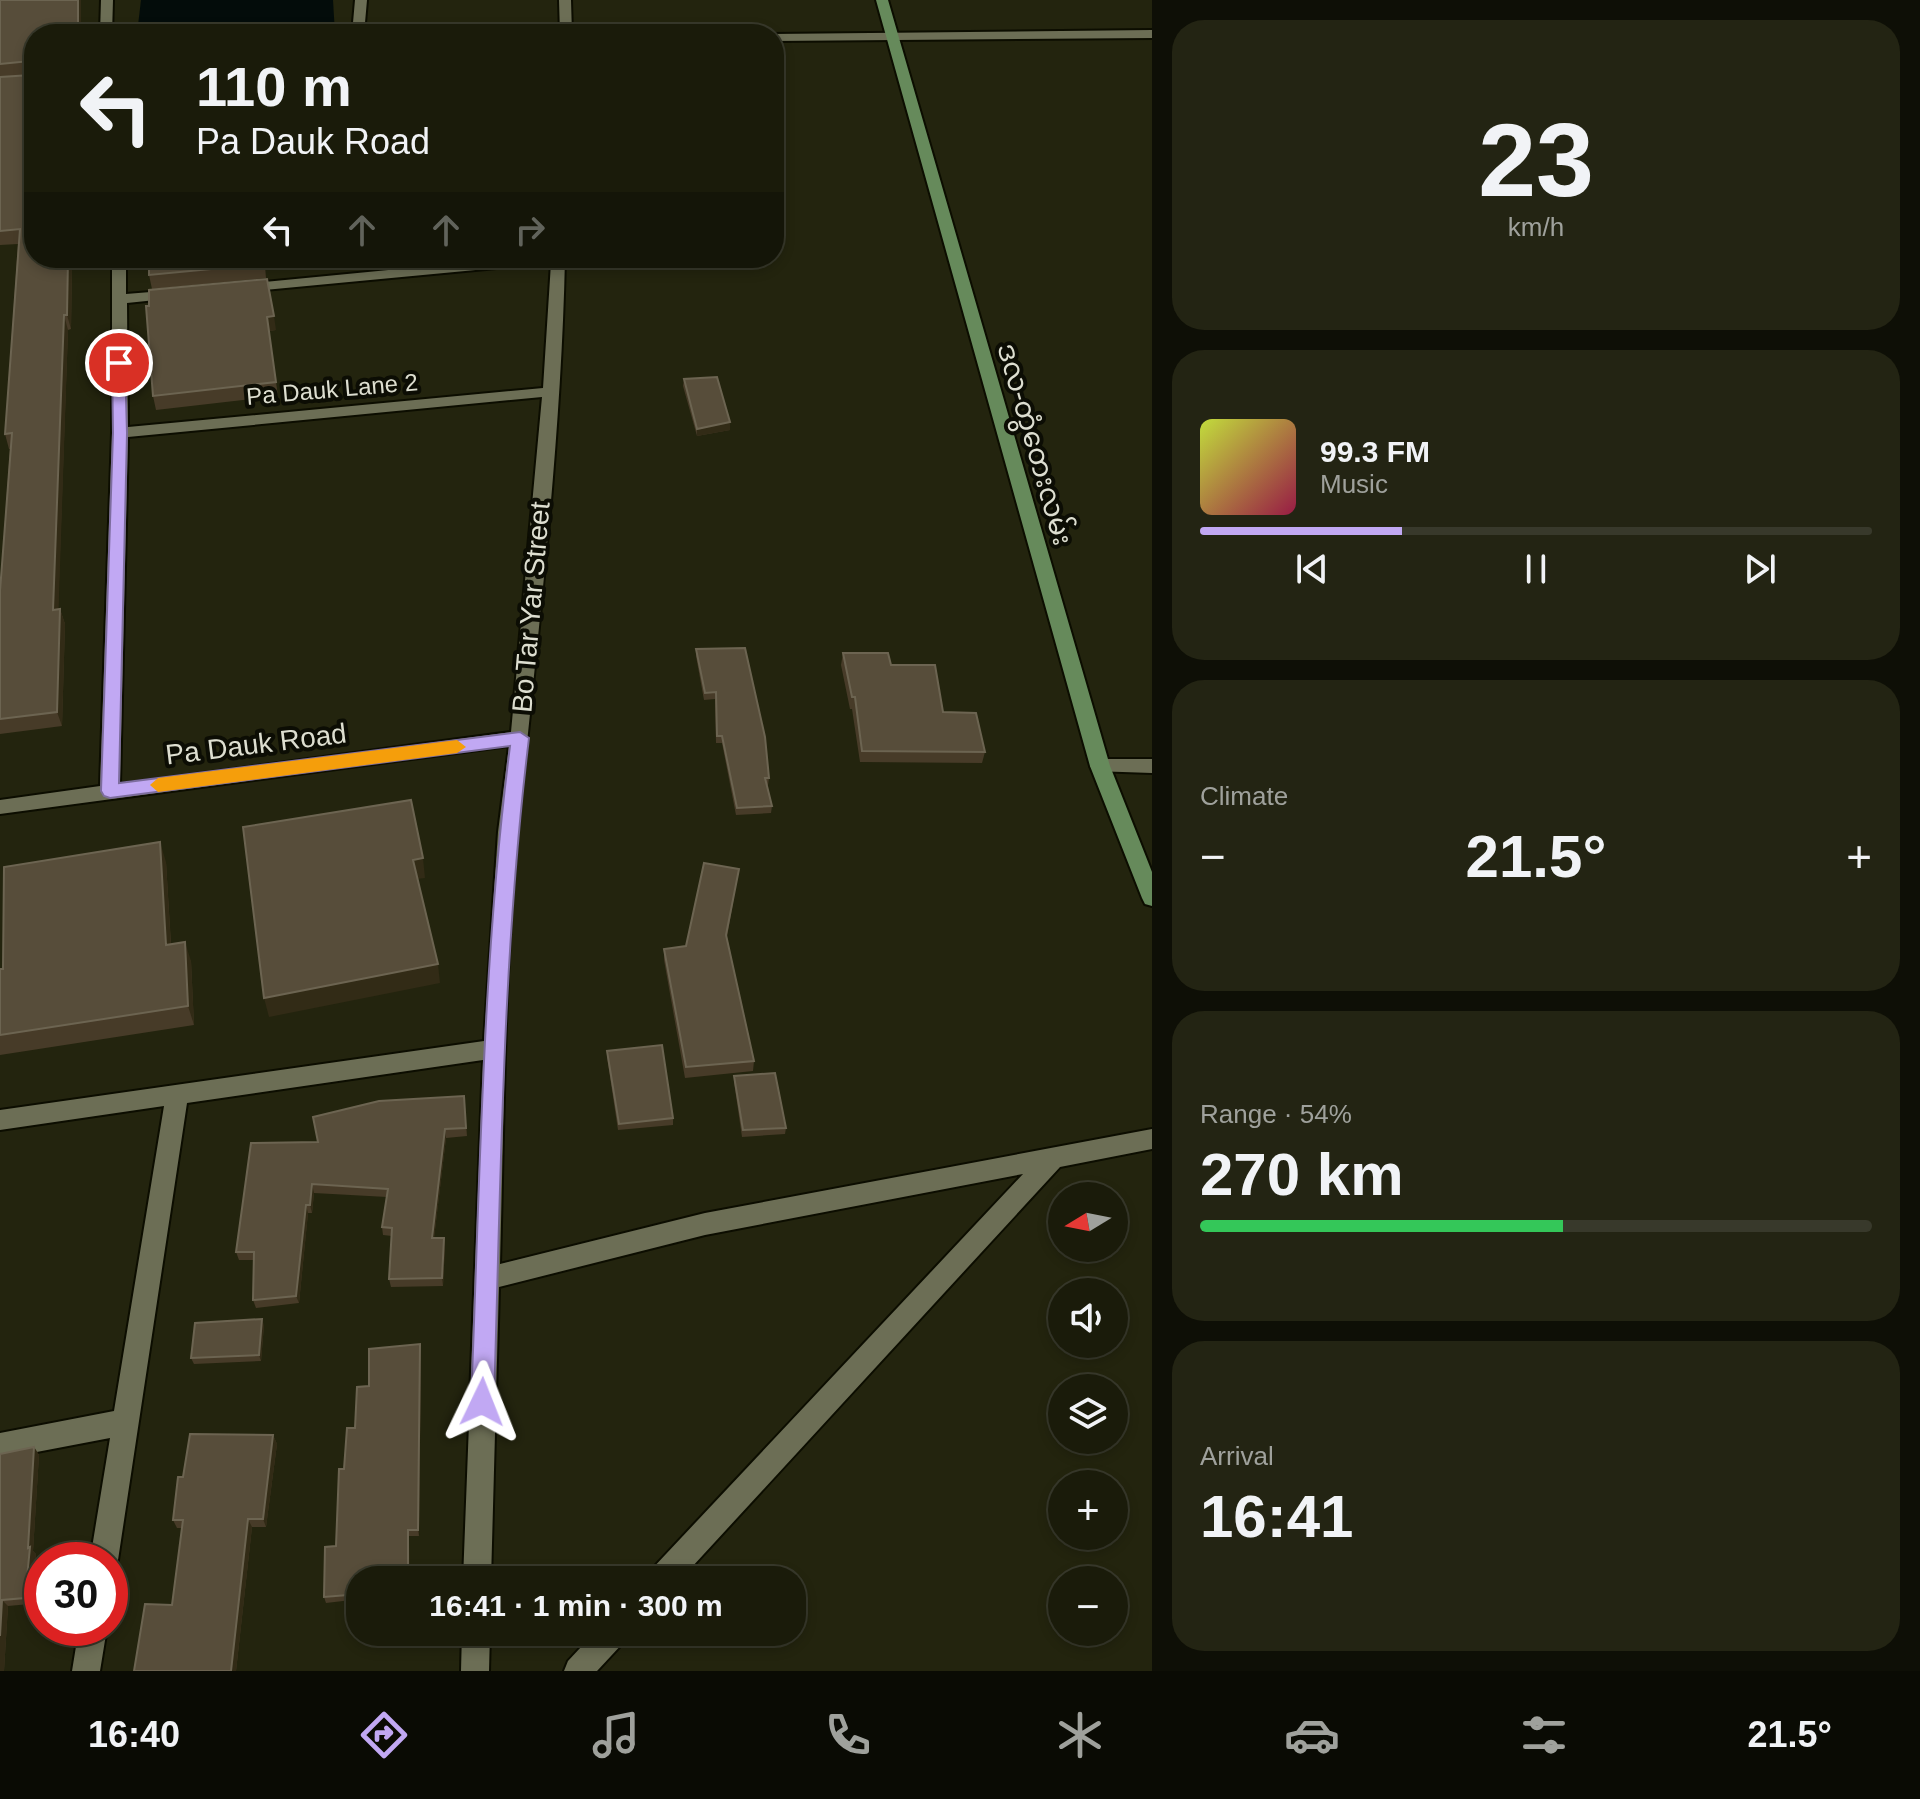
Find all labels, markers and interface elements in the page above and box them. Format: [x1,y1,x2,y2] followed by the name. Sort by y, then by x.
[196,55,352,118] text: 110 m
[64,56,168,160] icon: left
[1478,102,1594,218] text: 23
[196,121,430,162] text: Pa Dauk Road
[256,208,300,252] icon: left
[340,208,384,252] icon: ahead
[424,208,468,252] icon: ahead
[508,208,552,252] icon: right
[1508,212,1564,242] text: km/h
[85,329,153,397] pin
[986,339,1082,550] street label: ဒလ-တွံတေးလမ်း
[97,341,141,385] icon: arrive
[245,368,419,410] street label: Pa Dauk Lane 2
[1320,435,1430,468] text: 99.3 FM
[1320,469,1388,499] text: Music
[506,500,556,714] street label: Bo Tar Yar Street
[1290,547,1334,591] icon: previous
[1514,547,1558,591] icon: pause
[1738,547,1782,591] icon: next
[164,718,348,770] street label: Pa Dauk Road
[1200,781,1288,811] text: Climate
[1466,823,1606,890] text: 21.5°
[1200,832,1226,881] text: −
[1846,832,1872,881] text: +
[1200,1099,1352,1129] text: Range · 54%
[1200,1141,1404,1208] text: 270 km
[1048,1182,1128,1262] north arrow
[1048,1182,1128,1646] map controls
[1048,1278,1128,1358] button: sound
[440,1360,524,1444] position arrow
[1048,1374,1128,1454] button: layers
[1200,1441,1274,1471] text: Arrival
[1048,1470,1128,1550] button: +
[1200,1483,1353,1550] text: 16:41
[24,1542,128,1646] speed limit sign: 30
[1048,1566,1128,1646] button: −
[429,1589,723,1622] text: 16:41 · 1 min · 300 m
[356,1707,412,1763] icon: directions
[588,1707,644,1763] icon: music
[820,1707,876,1763] icon: phone
[1052,1707,1108,1763] icon: climate
[1284,1707,1340,1763] icon: car
[1516,1707,1572,1763] icon: filters
[88,1714,180,1755] text: 16:40
[1747,1714,1832,1755] text: 21.5°

